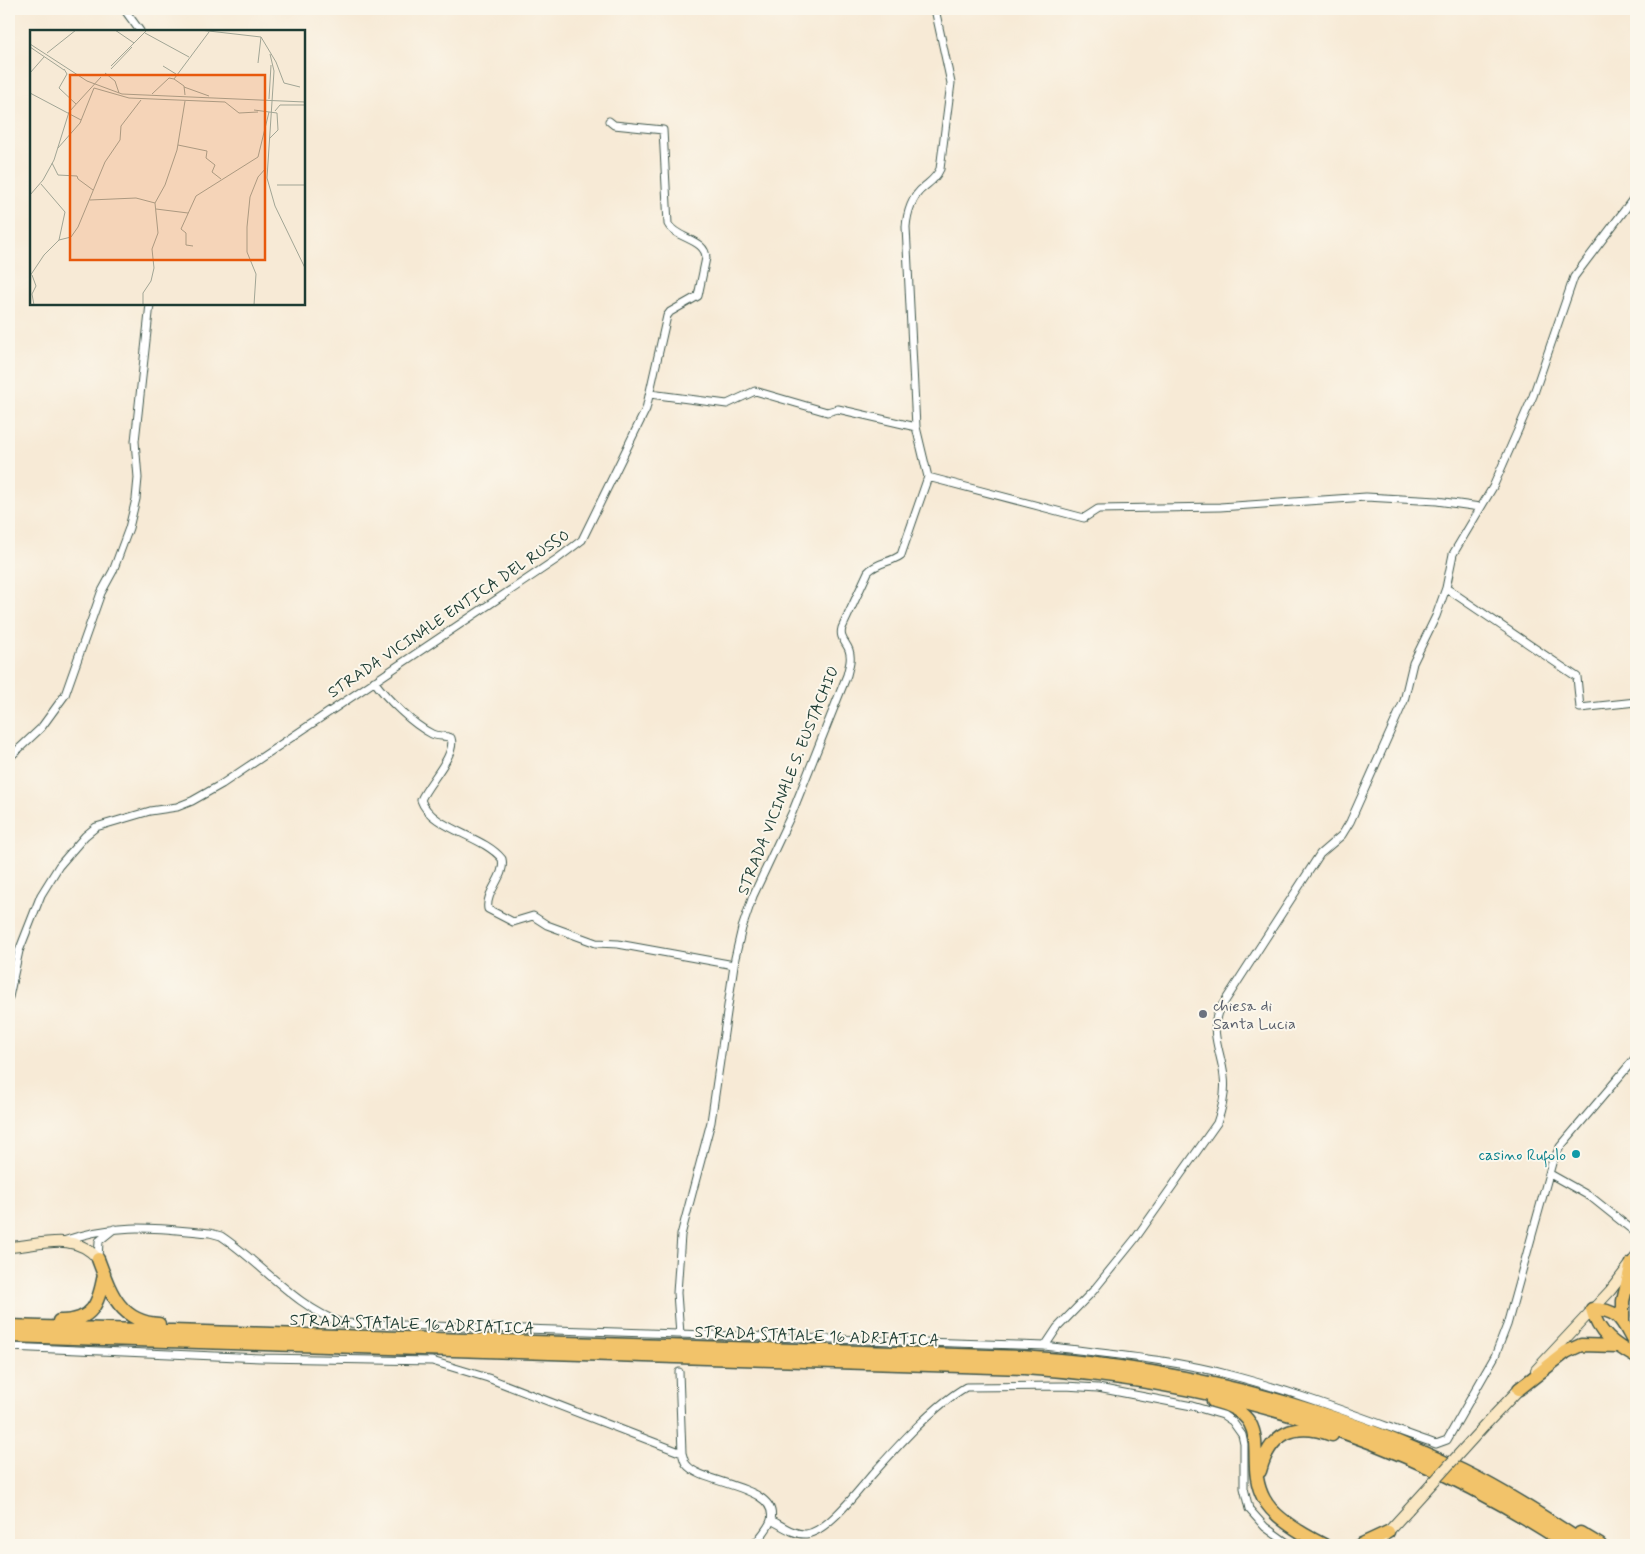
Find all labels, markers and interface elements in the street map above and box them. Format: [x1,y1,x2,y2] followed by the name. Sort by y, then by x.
[30,30,305,305] inset map
[324,525,574,703] street label: STRADA VICINALE ENTICA DEL RUSSO
[733,663,844,898] street label: STRADA VICINALE S. EUSTACHIO
[1213,996,1296,1035] place label: chiesa di Santa Lucia
[1197,1008,1209,1020] marker: chiesa di Santa Lucia
[1479,1145,1566,1168] place label: casino Rufolo
[1570,1148,1582,1160] marker: casino Rufolo
[289,1310,535,1339] street label: STRADA STATALE 16 ADRIATICA
[694,1322,940,1351] street label: STRADA STATALE 16 ADRIATICA

